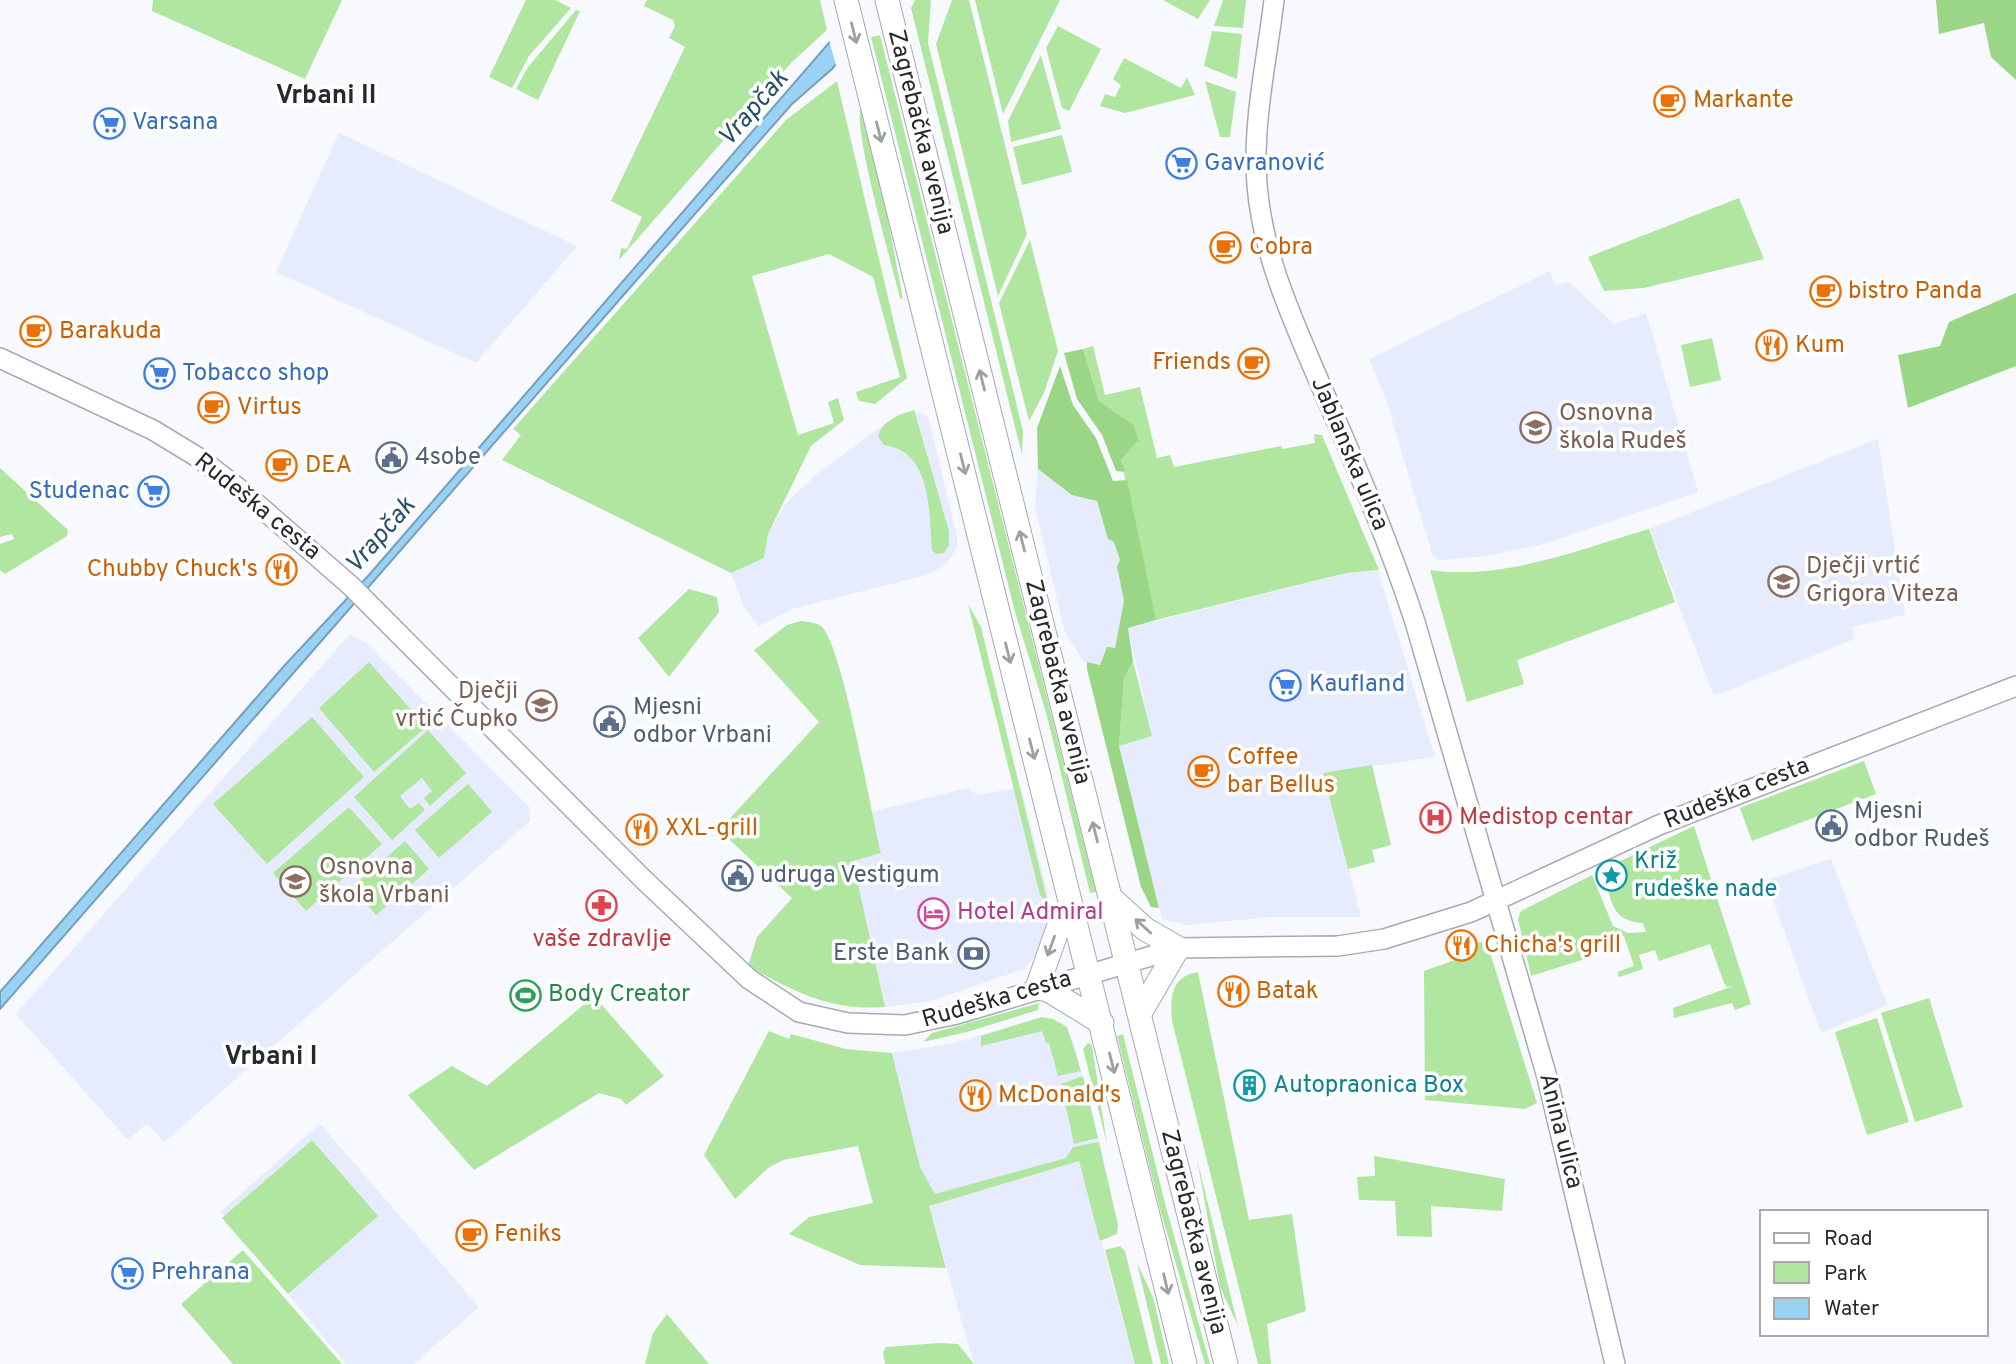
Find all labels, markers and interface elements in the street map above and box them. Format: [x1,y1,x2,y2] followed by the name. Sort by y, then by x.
[848,21,861,44] one-way arrow
[880,26,960,238] street label: Zagrebačka avenija
[712,63,797,154] water label: Vrapčak
[276,80,376,113] district label: Vrbani II
[1653,84,1687,118] cafe icon: Markante
[1693,86,1794,116] place label: Markante
[92,106,126,140] supermarket icon: Varsana
[132,108,218,138] place label: Varsana
[873,120,886,142] one-way arrow
[1164,147,1198,181] supermarket icon: Gavranović
[1204,149,1325,179] place label: Gavranović
[1209,231,1243,265] cafe icon: Cobra
[1249,233,1313,263] place label: Cobra
[1808,275,1842,309] cafe icon: bistro Panda
[1848,277,1982,307] place label: bistro Panda
[19,315,53,349] cafe icon: Barakuda
[59,317,161,347] place label: Barakuda
[1755,329,1789,363] restaurant icon: Kum
[1795,331,1845,361] place label: Kum
[1237,346,1271,380] cafe icon: Friends
[1152,348,1231,378] place label: Friends
[142,357,176,391] supermarket icon: Tobacco shop
[182,359,329,389] place label: Tobacco shop
[975,369,988,392] one-way arrow
[1303,373,1395,535] street label: Jablanska ulica
[197,391,231,425] cafe icon: Virtus
[237,393,302,423] place label: Virtus
[1559,399,1687,457] place label: Osnovna škola Rudeš
[1519,411,1553,445] school or university icon: Osnovna škola Rudeš
[375,441,409,475] public building icon: 4sobe
[415,443,481,473] place label: 4sobe
[188,447,326,567] street label: Rudeška cesta
[265,449,299,483] cafe icon: DEA
[305,451,352,481] place label: DEA
[957,452,970,474] one-way arrow
[136,475,170,509] supermarket icon: Studenac
[29,477,130,507] place label: Studenac
[339,490,424,581] water label: Vrapčak
[1015,530,1028,552] one-way arrow
[1806,552,1959,610] place label: Dječji vrtić Grigora Viteza
[264,553,298,587] restaurant icon: Chubby Chuck's
[87,555,258,585] place label: Chubby Chuck's
[1766,564,1800,598] school or university icon: Dječji vrtić Grigora Viteza
[1017,576,1097,788] street label: Zagrebačka avenija
[1002,641,1015,664] one-way arrow
[1269,668,1303,702] supermarket icon: Kaufland
[1309,670,1405,700] place label: Kaufland
[395,677,518,735] place label: Dječji vrtić Čupko
[524,689,558,723] school or university icon: Dječji vrtić Čupko
[633,693,772,751] place label: Mjesni odbor Vrbani
[593,705,627,739] public building icon: Mjesni odbor Vrbani
[1026,737,1039,760] one-way arrow
[1227,743,1335,801] place label: Coffee bar Bellus
[1660,751,1814,837] street label: Rudeška cesta
[1187,755,1221,789] cafe icon: Coffee bar Bellus
[1854,797,1990,855] place label: Mjesni odbor Rudeš
[1419,801,1453,835] hospital icon: Medistop centar
[1459,803,1633,833] place label: Medistop centar
[1814,809,1848,843] public building icon: Mjesni odbor Rudeš
[625,812,659,846] restaurant icon: XXL-grill
[665,814,758,844] place label: XXL-grill
[1088,821,1101,844] one-way arrow
[1634,847,1778,905] place label: Križ rudeške nade
[319,853,450,911] place label: Osnovna škola Vrbani
[720,859,754,893] public building icon: udruga Vestigum
[1594,859,1628,893] place icon: Križ rudeške nade
[760,861,940,891] place label: udruga Vestigum
[279,865,313,899] school or university icon: Osnovna škola Vrbani
[585,889,619,923] pharmacy icon: vaše zdravlje
[917,896,951,930] hotel icon: Hotel Admiral
[957,898,1103,928] place label: Hotel Admiral
[1134,918,1152,934] one-way arrow
[532,925,672,955] place label: vaše zdravlje
[1444,929,1478,963] restaurant icon: Chicha's grill
[1484,931,1621,961] place label: Chicha's grill
[1043,934,1056,956] one-way arrow
[956,937,990,971] bank icon: Erste Bank
[833,939,950,969] place label: Erste Bank
[919,964,1075,1036] street label: Rudeška cesta
[1216,975,1250,1009] restaurant icon: Batak
[1256,977,1318,1007] place label: Batak
[508,978,542,1012] sports icon: Body Creator
[548,980,690,1010] place label: Body Creator
[224,1041,318,1074] district label: Vrbani I
[1106,1051,1119,1074] one-way arrow
[1233,1069,1267,1103] building icon: Autopraonica Box
[1531,1070,1589,1192] street label: Anina ulica
[1273,1071,1464,1101] place label: Autopraonica Box
[958,1079,992,1113] restaurant icon: McDonald's
[998,1081,1121,1111] place label: McDonald's
[1153,1126,1233,1338] street label: Zagrebačka avenija
[1760,1210,1988,1336] legend
[454,1218,488,1252] cafe icon: Feniks
[494,1220,562,1250] place label: Feniks
[1824,1226,1873,1253] text: Road
[111,1256,145,1290] supermarket icon: Prehrana
[151,1258,250,1288] place label: Prehrana
[1824,1261,1867,1288] text: Park
[1160,1272,1173,1295] one-way arrow
[1824,1296,1879,1323] text: Water

